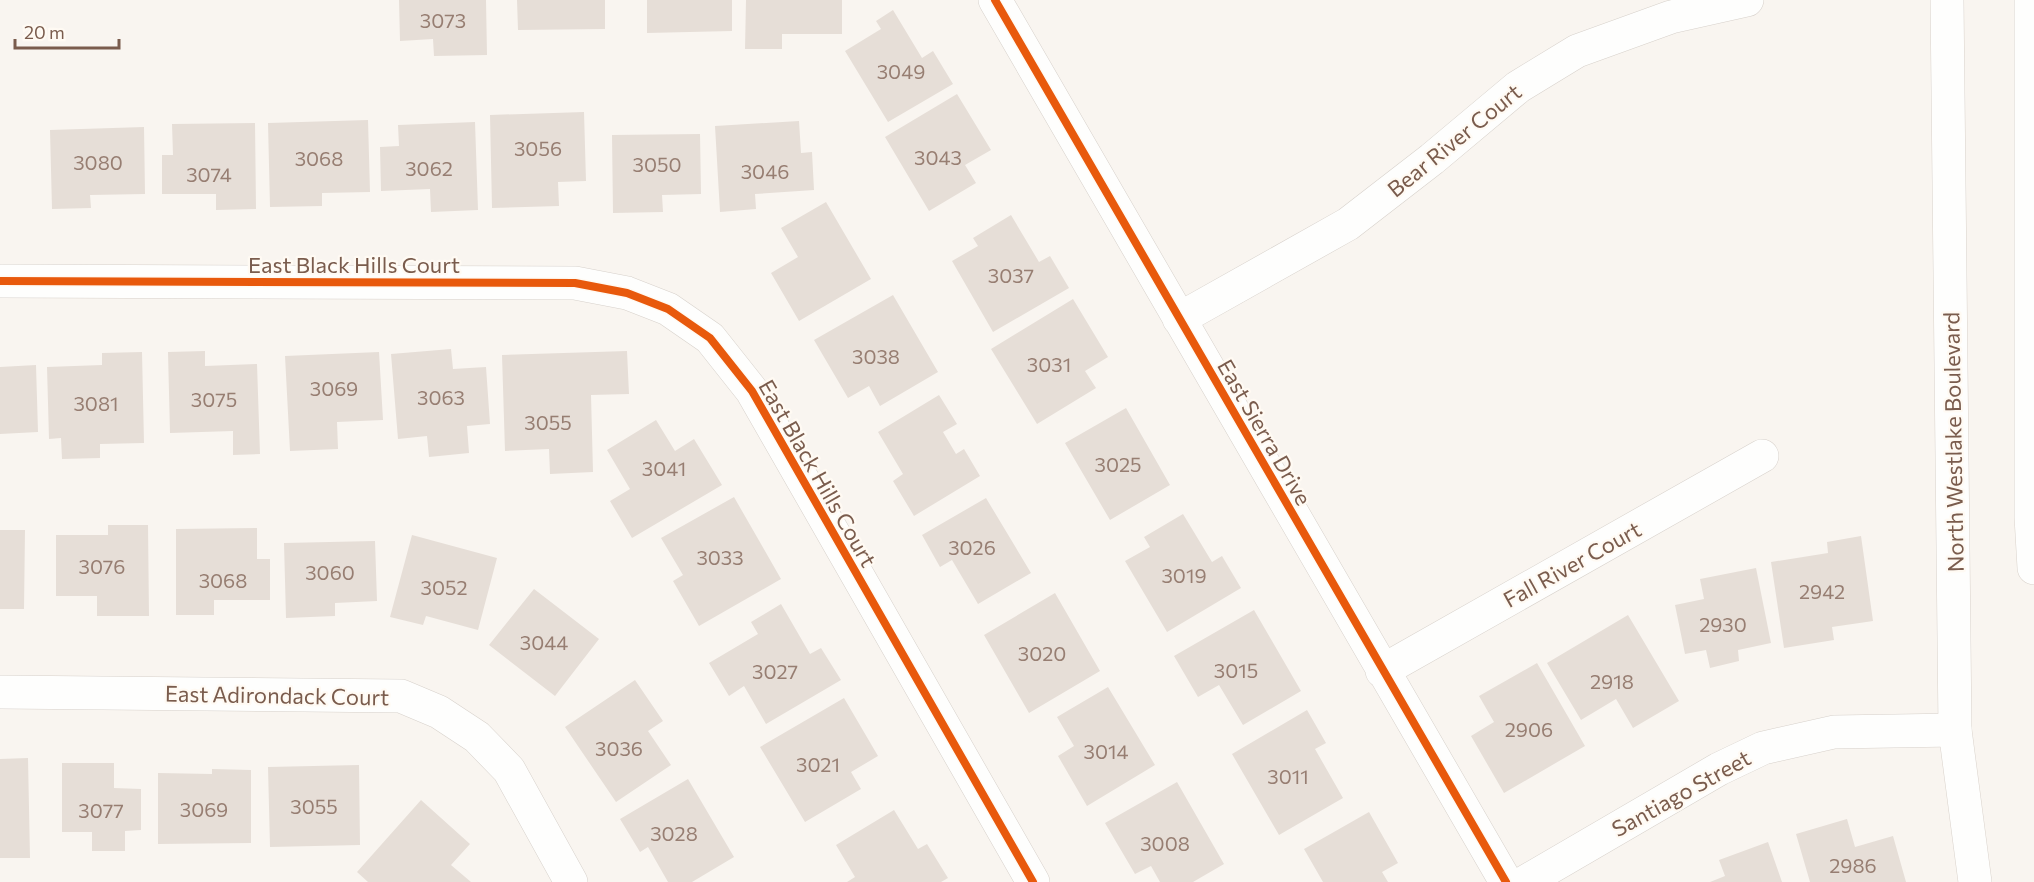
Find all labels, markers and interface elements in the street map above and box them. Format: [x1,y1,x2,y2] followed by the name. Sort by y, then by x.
[420,8,466,32] house number: 3073
[15,12,118,50] scale bar
[24,21,65,43] text: 20 m
[877,59,925,83] house number: 3049
[1382,78,1526,202] street label: Bear River Court
[514,136,562,160] house number: 3056
[914,145,962,169] house number: 3043
[295,146,343,170] house number: 3068
[73,150,123,174] house number: 3080
[633,152,682,176] house number: 3050
[405,156,453,180] house number: 3062
[741,159,789,183] house number: 3046
[186,162,232,186] house number: 3074
[248,251,460,278] street label: East Black Hills Court
[988,263,1034,287] house number: 3037
[1937,312,1969,572] street label: North Westlake Boulevard
[852,344,900,368] house number: 3038
[1027,352,1071,376] house number: 3031
[1212,354,1318,510] street label: East Sierra Drive
[753,374,883,572] street label: East Black Hills Court
[310,376,358,400] house number: 3069
[417,385,465,409] house number: 3063
[191,387,237,411] house number: 3075
[73,391,119,415] house number: 3081
[524,410,572,434] house number: 3055
[1095,452,1142,476] house number: 3025
[642,456,686,480] house number: 3041
[1498,515,1646,613] street label: Fall River Court
[948,535,996,559] house number: 3026
[696,545,744,569] house number: 3033
[78,554,126,578] house number: 3076
[305,560,355,584] house number: 3060
[1161,563,1207,587] house number: 3019
[199,568,247,592] house number: 3068
[420,575,468,599] house number: 3052
[1799,579,1845,603] house number: 2942
[1699,612,1747,636] house number: 2930
[520,630,568,654] house number: 3044
[1018,641,1066,665] house number: 3020
[1214,658,1258,682] house number: 3015
[752,659,798,683] house number: 3027
[1590,669,1634,693] house number: 2918
[165,680,389,710] street label: East Adirondack Court
[1505,717,1553,741] house number: 2906
[595,736,643,760] house number: 3036
[1083,739,1129,763] house number: 3014
[1607,744,1755,842] street label: Santiago Street
[796,752,840,776] house number: 3021
[1267,764,1309,788] house number: 3011
[290,794,338,818] house number: 3055
[180,797,228,821] house number: 3069
[78,798,124,822] house number: 3077
[650,821,698,845] house number: 3028
[1140,831,1190,855] house number: 3008
[1829,853,1877,877] house number: 2986

